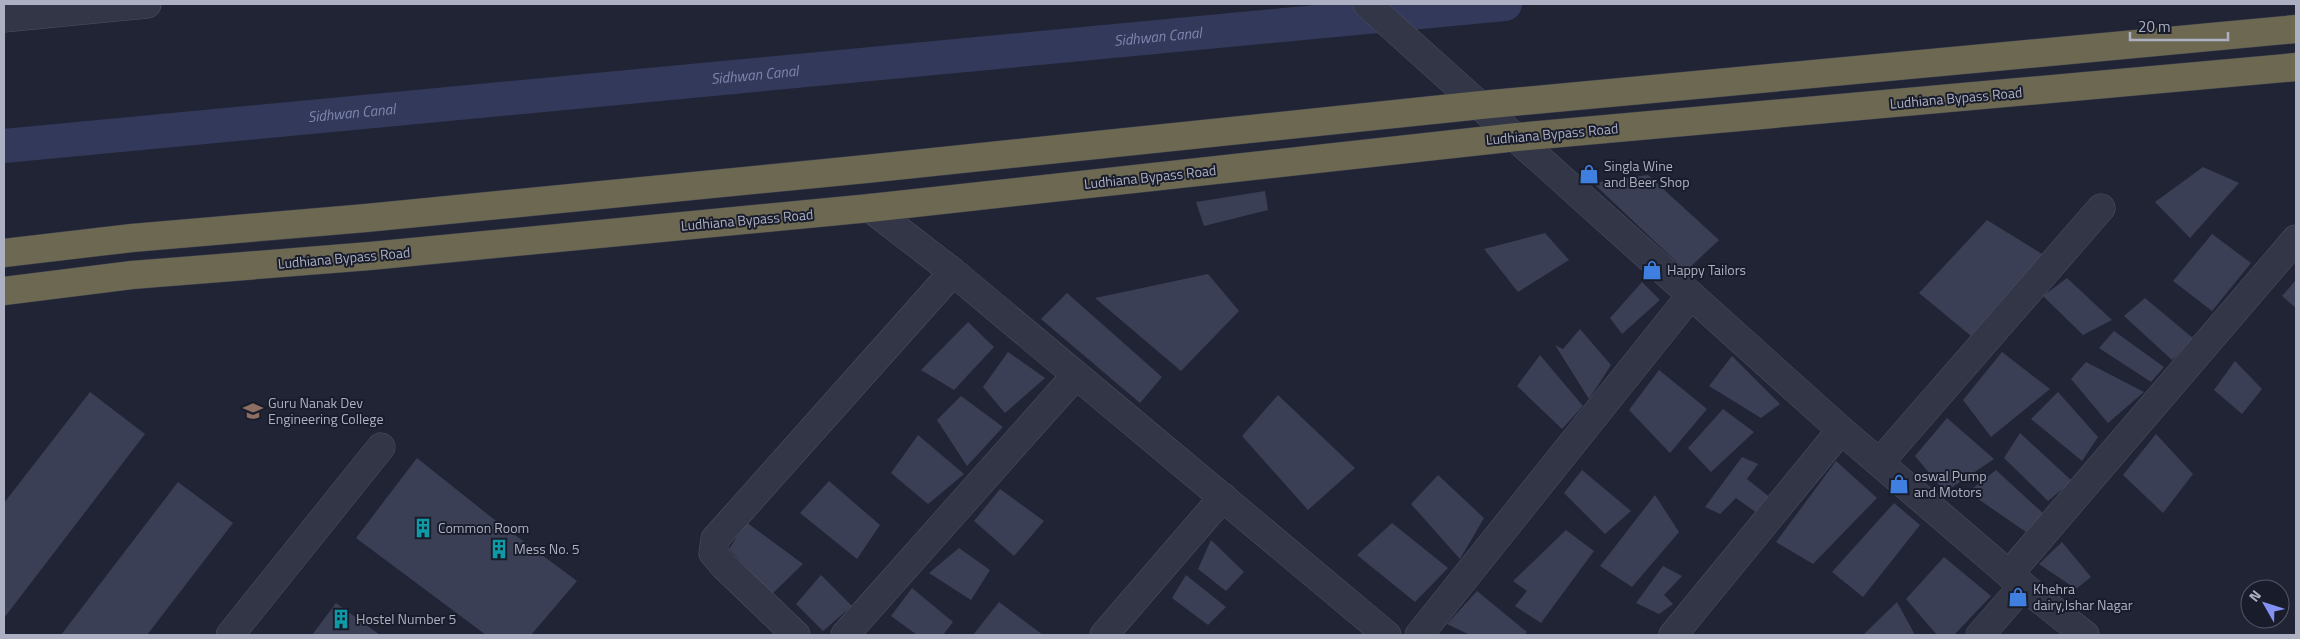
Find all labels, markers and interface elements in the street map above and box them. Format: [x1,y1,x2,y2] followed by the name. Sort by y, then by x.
[2130,10,2228,42] scale bar
[2138,15,2171,38] text: 20 m
[1113,21,1204,52] water label: Sidhwan Canal
[710,59,801,90] water label: Sidhwan Canal
[1889,81,2023,114] street label: Ludhiana Bypass Road
[307,97,398,128] water label: Sidhwan Canal
[1485,117,1619,150] street label: Ludhiana Bypass Road
[1604,155,1690,192] place label: Singla Wine and Beer Shop
[1083,159,1217,194] street label: Ludhiana Bypass Road
[1578,163,1600,185] shop icon: Singla Wine and Beer Shop
[680,203,814,236] street label: Ludhiana Bypass Road
[277,241,411,274] street label: Ludhiana Bypass Road
[1641,259,1663,281] shop icon: Happy Tailors
[1667,259,1746,280] place label: Happy Tailors
[268,392,384,429] place label: Guru Nanak Dev Engineering College
[242,400,264,422] school or university icon: Guru Nanak Dev Engineering College
[1914,465,1987,502] place label: oswal Pump and Motors
[1888,473,1910,495] shop icon: oswal Pump and Motors
[412,517,434,539] building icon: Common Room
[438,517,529,538] place label: Common Room
[488,538,510,560] building icon: Mess No. 5
[514,538,580,559] place label: Mess No. 5
[2033,578,2133,615] place label: Khehra dairy,Ishar Nagar
[2240,579,2290,629] north arrow
[2243,585,2266,606] text: N
[2007,586,2029,608] shop icon: Khehra dairy,Ishar Nagar
[330,608,352,630] building icon: Hostel Number 5
[356,608,457,629] place label: Hostel Number 5

